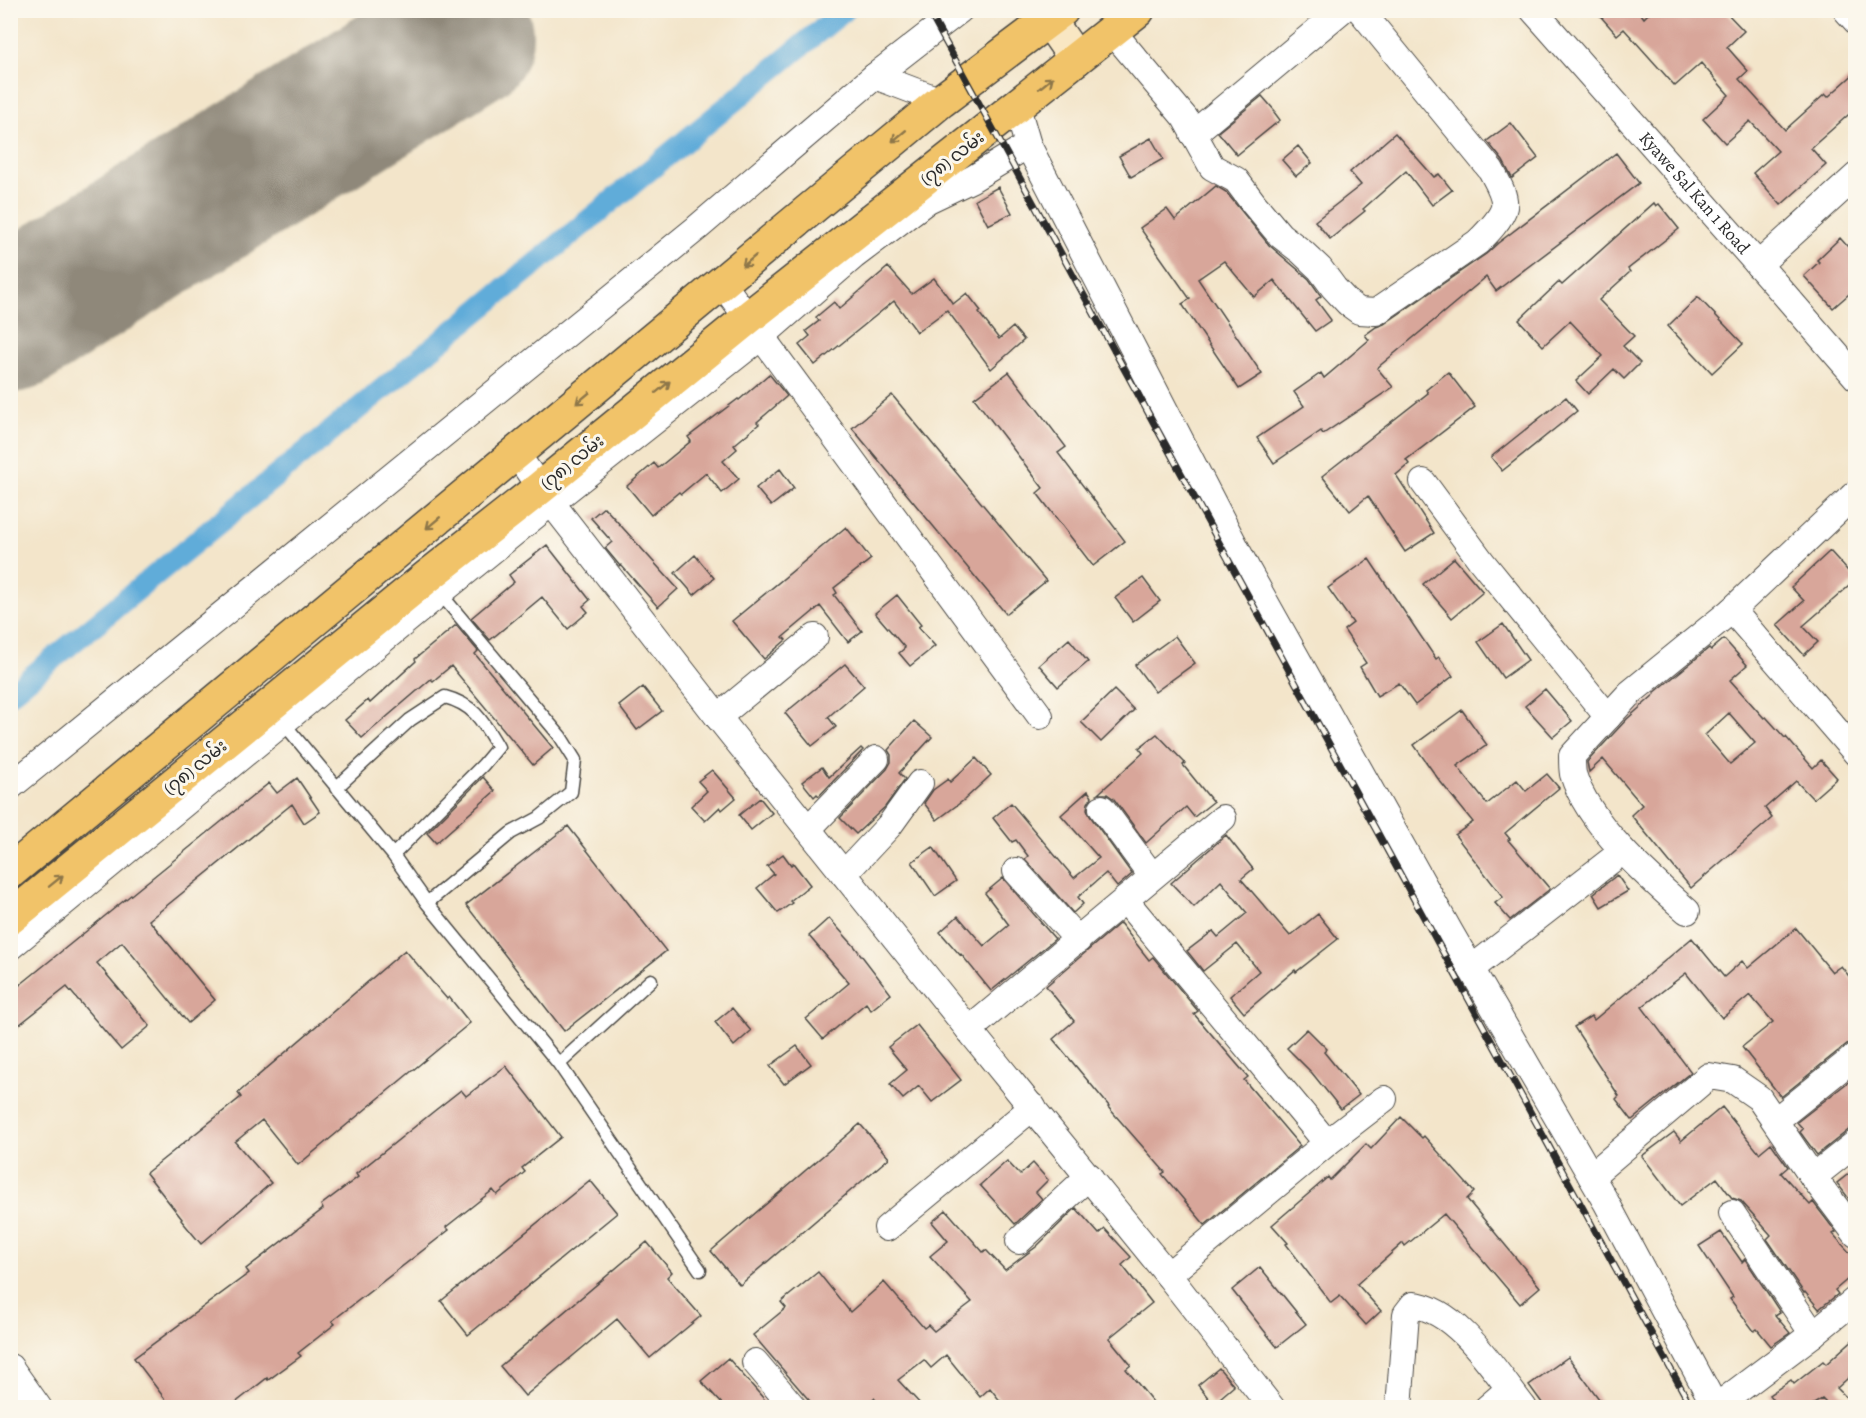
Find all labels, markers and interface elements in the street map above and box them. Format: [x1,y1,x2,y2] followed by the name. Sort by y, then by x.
[1038,77,1054,90] one-way arrow
[914,125,991,193] street label: (၇၈) လမ်း
[1634,126,1756,260] street label: Kyawe Sal Kan 1 Road
[892,129,907,143] one-way arrow
[741,254,757,267] one-way arrow
[655,381,671,394] one-way arrow
[575,392,591,405] one-way arrow
[534,428,611,497] street label: (၇၈) လမ်း
[425,516,441,529] one-way arrow
[157,733,234,802] street label: (၇၈) လမ်း
[48,874,63,888] one-way arrow

